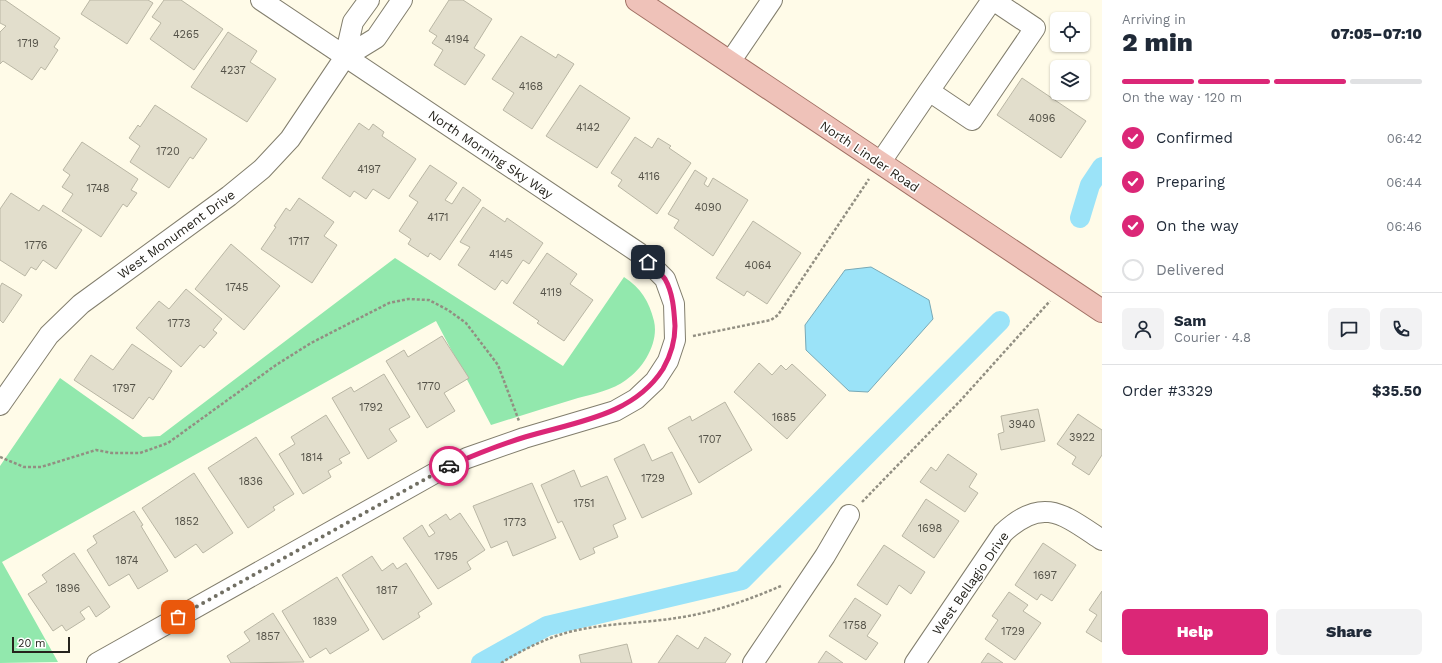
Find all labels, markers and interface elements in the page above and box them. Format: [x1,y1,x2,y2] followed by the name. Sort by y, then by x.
[1050,12,1090,100] map controls
[1050,12,1090,52] button: locate
[1122,12,1186,27] text: Arriving in
[1331,25,1422,43] text: 07:05–07:10
[1122,27,1193,57] text: 2 min
[173,28,199,41] house number: 4265
[445,33,469,46] house number: 4194
[17,37,39,50] house number: 1719
[1050,60,1090,100] button: layers
[220,64,246,77] house number: 4237
[519,80,543,93] house number: 4168
[1122,90,1242,105] text: On the way · 120 m
[426,107,556,202] street label: North Morning Sky Way
[1028,112,1056,125] house number: 4096
[817,118,922,195] street label: North Linder Road
[576,121,600,134] house number: 4142
[1122,127,1144,149] icon: check
[1156,129,1233,147] text: Confirmed
[1387,131,1422,146] text: 06:42
[156,145,180,158] house number: 1720
[357,163,381,176] house number: 4197
[638,170,660,183] house number: 4116
[1122,171,1144,193] icon: check
[1156,173,1225,191] text: Preparing
[1386,175,1422,190] text: 06:44
[86,182,110,195] house number: 1748
[115,187,238,282] street label: West Monument Drive
[694,201,722,214] house number: 4090
[427,211,449,224] house number: 4171
[1122,215,1144,237] icon: check
[1156,217,1238,235] text: On the way
[1386,219,1422,234] text: 06:46
[289,235,309,248] house number: 1717
[24,239,48,252] house number: 1776
[631,245,665,279] pin
[489,248,513,261] house number: 4145
[637,251,659,273] icon: home
[745,259,772,272] house number: 4064
[1156,261,1224,279] text: Delivered
[226,281,248,294] house number: 1745
[540,286,562,299] house number: 4119
[1122,308,1164,350] button: person
[1328,308,1370,350] button: chat
[1380,308,1422,350] button: phone
[1174,312,1206,330] text: Sam
[167,317,191,330] house number: 1773
[1174,330,1251,345] text: Courier · 4.8
[417,380,441,393] house number: 1770
[112,382,136,395] house number: 1797
[1122,382,1213,400] text: Order #3329
[1372,382,1422,400] text: $35.50
[359,401,383,414] house number: 1792
[772,411,796,424] house number: 1685
[1009,418,1036,431] house number: 3940
[1069,431,1095,444] house number: 3922
[698,433,722,446] house number: 1707
[429,446,469,486] courier
[301,451,323,464] house number: 1814
[438,455,460,477] icon: car
[641,472,665,485] house number: 1729
[239,475,263,488] house number: 1836
[573,497,595,510] house number: 1751
[175,515,199,528] house number: 1852
[503,516,527,529] house number: 1773
[918,522,942,535] house number: 1698
[929,529,1012,638] street label: West Bellagio Drive
[434,550,458,563] house number: 1795
[116,554,139,567] house number: 1874
[1033,569,1057,582] house number: 1697
[56,582,81,595] house number: 1896
[376,584,398,597] house number: 1817
[161,600,195,634] pin
[167,606,189,628] icon: bag
[1122,609,1268,655] button: Help
[1276,609,1422,655] button: Share
[313,615,337,628] house number: 1839
[843,619,867,632] house number: 1758
[1001,625,1025,638] house number: 1729
[256,630,280,643] house number: 1857
[12,635,70,654] scale bar
[18,637,46,650] text: 20 m

